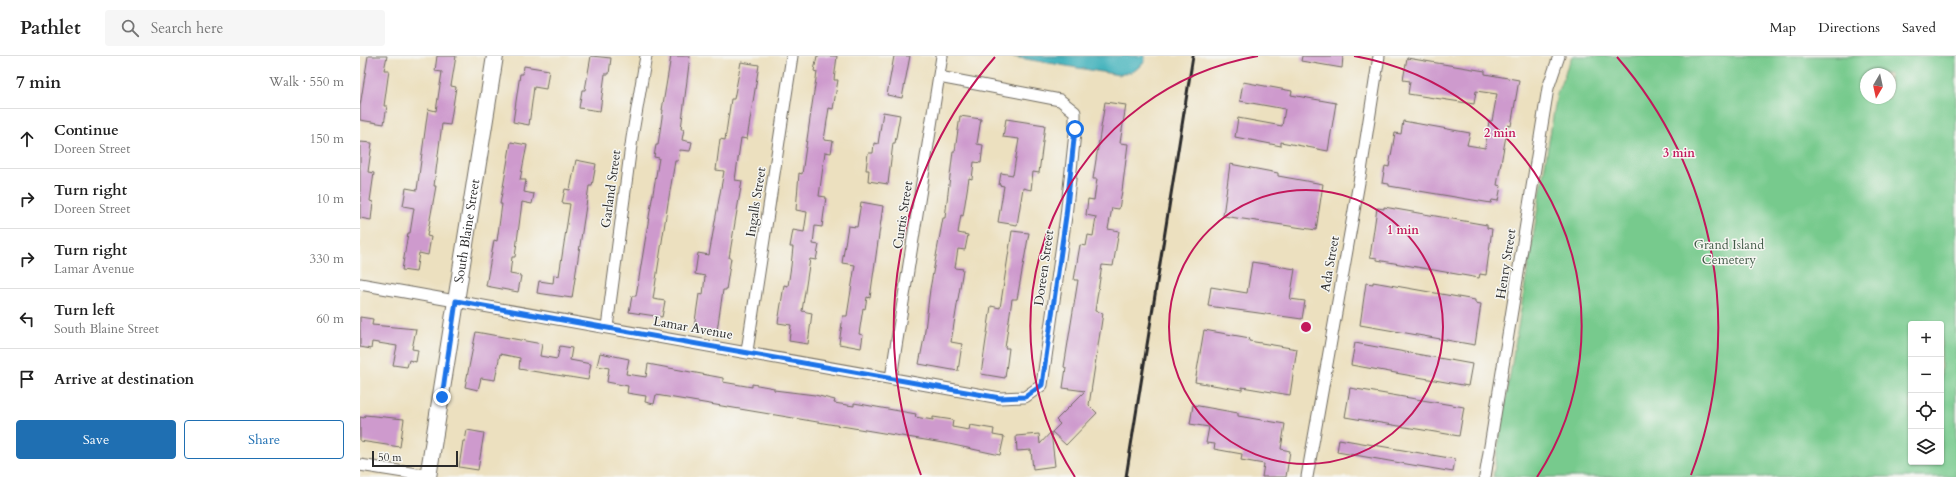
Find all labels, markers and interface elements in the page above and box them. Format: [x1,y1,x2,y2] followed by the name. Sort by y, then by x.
[105,10,385,46] search box
[20,15,81,41] text: Pathlet
[119,17,141,39] icon: search
[151,18,223,38] text: Search here
[1770,18,1796,37] text: Map
[1818,18,1880,37] text: Directions
[1902,18,1936,37] text: Saved
[1860,68,1896,104] north arrow
[16,71,61,94] text: 7 min
[269,73,344,91] text: Walk · 550 m
[54,120,119,140] text: Continue
[1066,120,1084,138] route start
[1484,125,1516,141] text: 2 min
[16,128,38,150] icon: ahead
[310,130,344,148] text: 150 m
[54,140,130,158] text: Doreen Street
[1663,145,1695,161] text: 3 min
[597,149,625,229] street label: Garland Street
[742,166,770,238] street label: Ingalls Street
[450,178,484,284] street label: South Blaine Street
[54,180,127,200] text: Turn right
[889,180,917,250] street label: Curtis Street
[16,188,38,210] icon: right
[316,190,344,208] text: 10 m
[54,200,130,218] text: Doreen Street
[1387,222,1419,238] text: 1 min
[1492,228,1520,300] street label: Henry Street
[1030,229,1058,307] street label: Doreen Street
[1316,235,1344,293] street label: Ada Street
[1694,236,1764,269] park label: Grand Island Cemetery
[54,240,127,260] text: Turn right
[16,248,38,270] icon: right
[310,250,344,268] text: 330 m
[54,260,134,278] text: Lamar Avenue
[54,300,115,320] text: Turn left
[16,308,38,330] icon: left
[316,310,344,328] text: 60 m
[652,312,734,344] street label: Lamar Avenue
[54,320,159,338] text: South Blaine Street
[1299,320,1313,334] centre of rings
[1908,321,1944,465] map controls
[1908,321,1944,357] button: +
[1908,357,1944,393] button: −
[16,368,38,390] icon: arrive
[54,369,194,389] text: Arrive at destination
[433,388,451,406] route end
[1908,393,1944,429] button: locate
[16,420,176,459] button: Save
[184,420,344,459] button: Share
[1908,429,1944,465] button: layers
[372,449,458,468] scale bar
[378,450,402,465] text: 50 m

